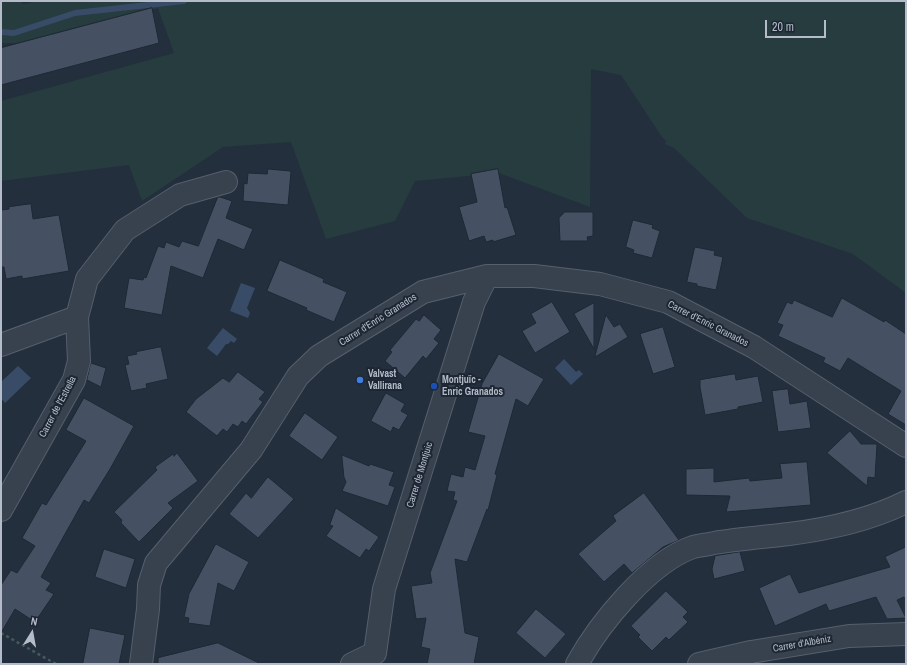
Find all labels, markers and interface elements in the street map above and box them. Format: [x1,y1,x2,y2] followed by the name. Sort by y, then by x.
[767,12,828,38] scale bar
[772,19,794,35] text: 20 m
[337,291,419,349] street label: Carrer d'Enric Granados
[666,298,750,350] street label: Carrer d'Enric Granados
[368,368,402,392] place label: Valvast Vallirana
[37,374,79,440] street label: Carrer de l'Estrella
[442,374,503,398] place label: Montjuïc - Enric Granados
[355,375,365,385] marker: Valvast Vallirana
[429,381,439,391] marker: Montjuïc - Enric Granados
[404,441,436,509] street label: Carrer de Montjuic
[12,613,52,653] north arrow
[30,614,39,629] text: N
[772,633,832,655] street label: Carrer d'Albéniz

